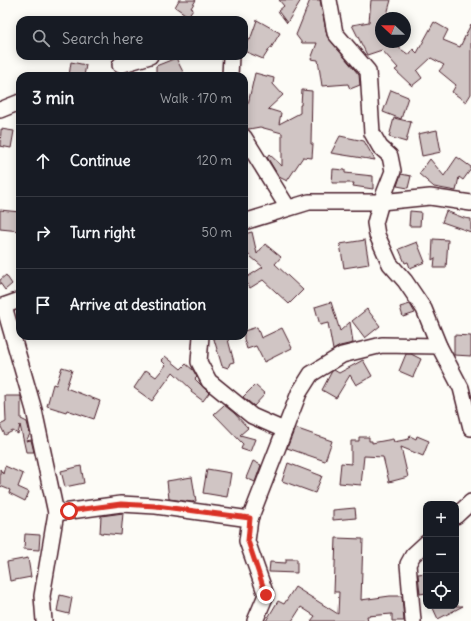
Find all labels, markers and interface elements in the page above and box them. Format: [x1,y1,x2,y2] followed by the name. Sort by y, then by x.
[375,12,411,48] north arrow
[16,16,248,60] search box
[30,27,52,49] icon: search
[62,29,143,48] text: Search here
[32,87,74,109] text: 3 min
[160,90,232,107] text: Walk · 170 m
[32,150,54,172] icon: ahead
[70,151,131,170] text: Continue
[197,152,232,169] text: 120 m
[32,222,54,244] icon: right
[70,223,135,242] text: Turn right
[201,224,232,241] text: 50 m
[32,294,54,316] icon: arrive
[70,295,206,314] text: Arrive at destination
[423,501,459,609] map controls
[423,501,459,537] button: +
[60,502,78,520] route start
[423,537,459,573] button: −
[423,573,459,609] button: locate
[257,586,275,604] route end

